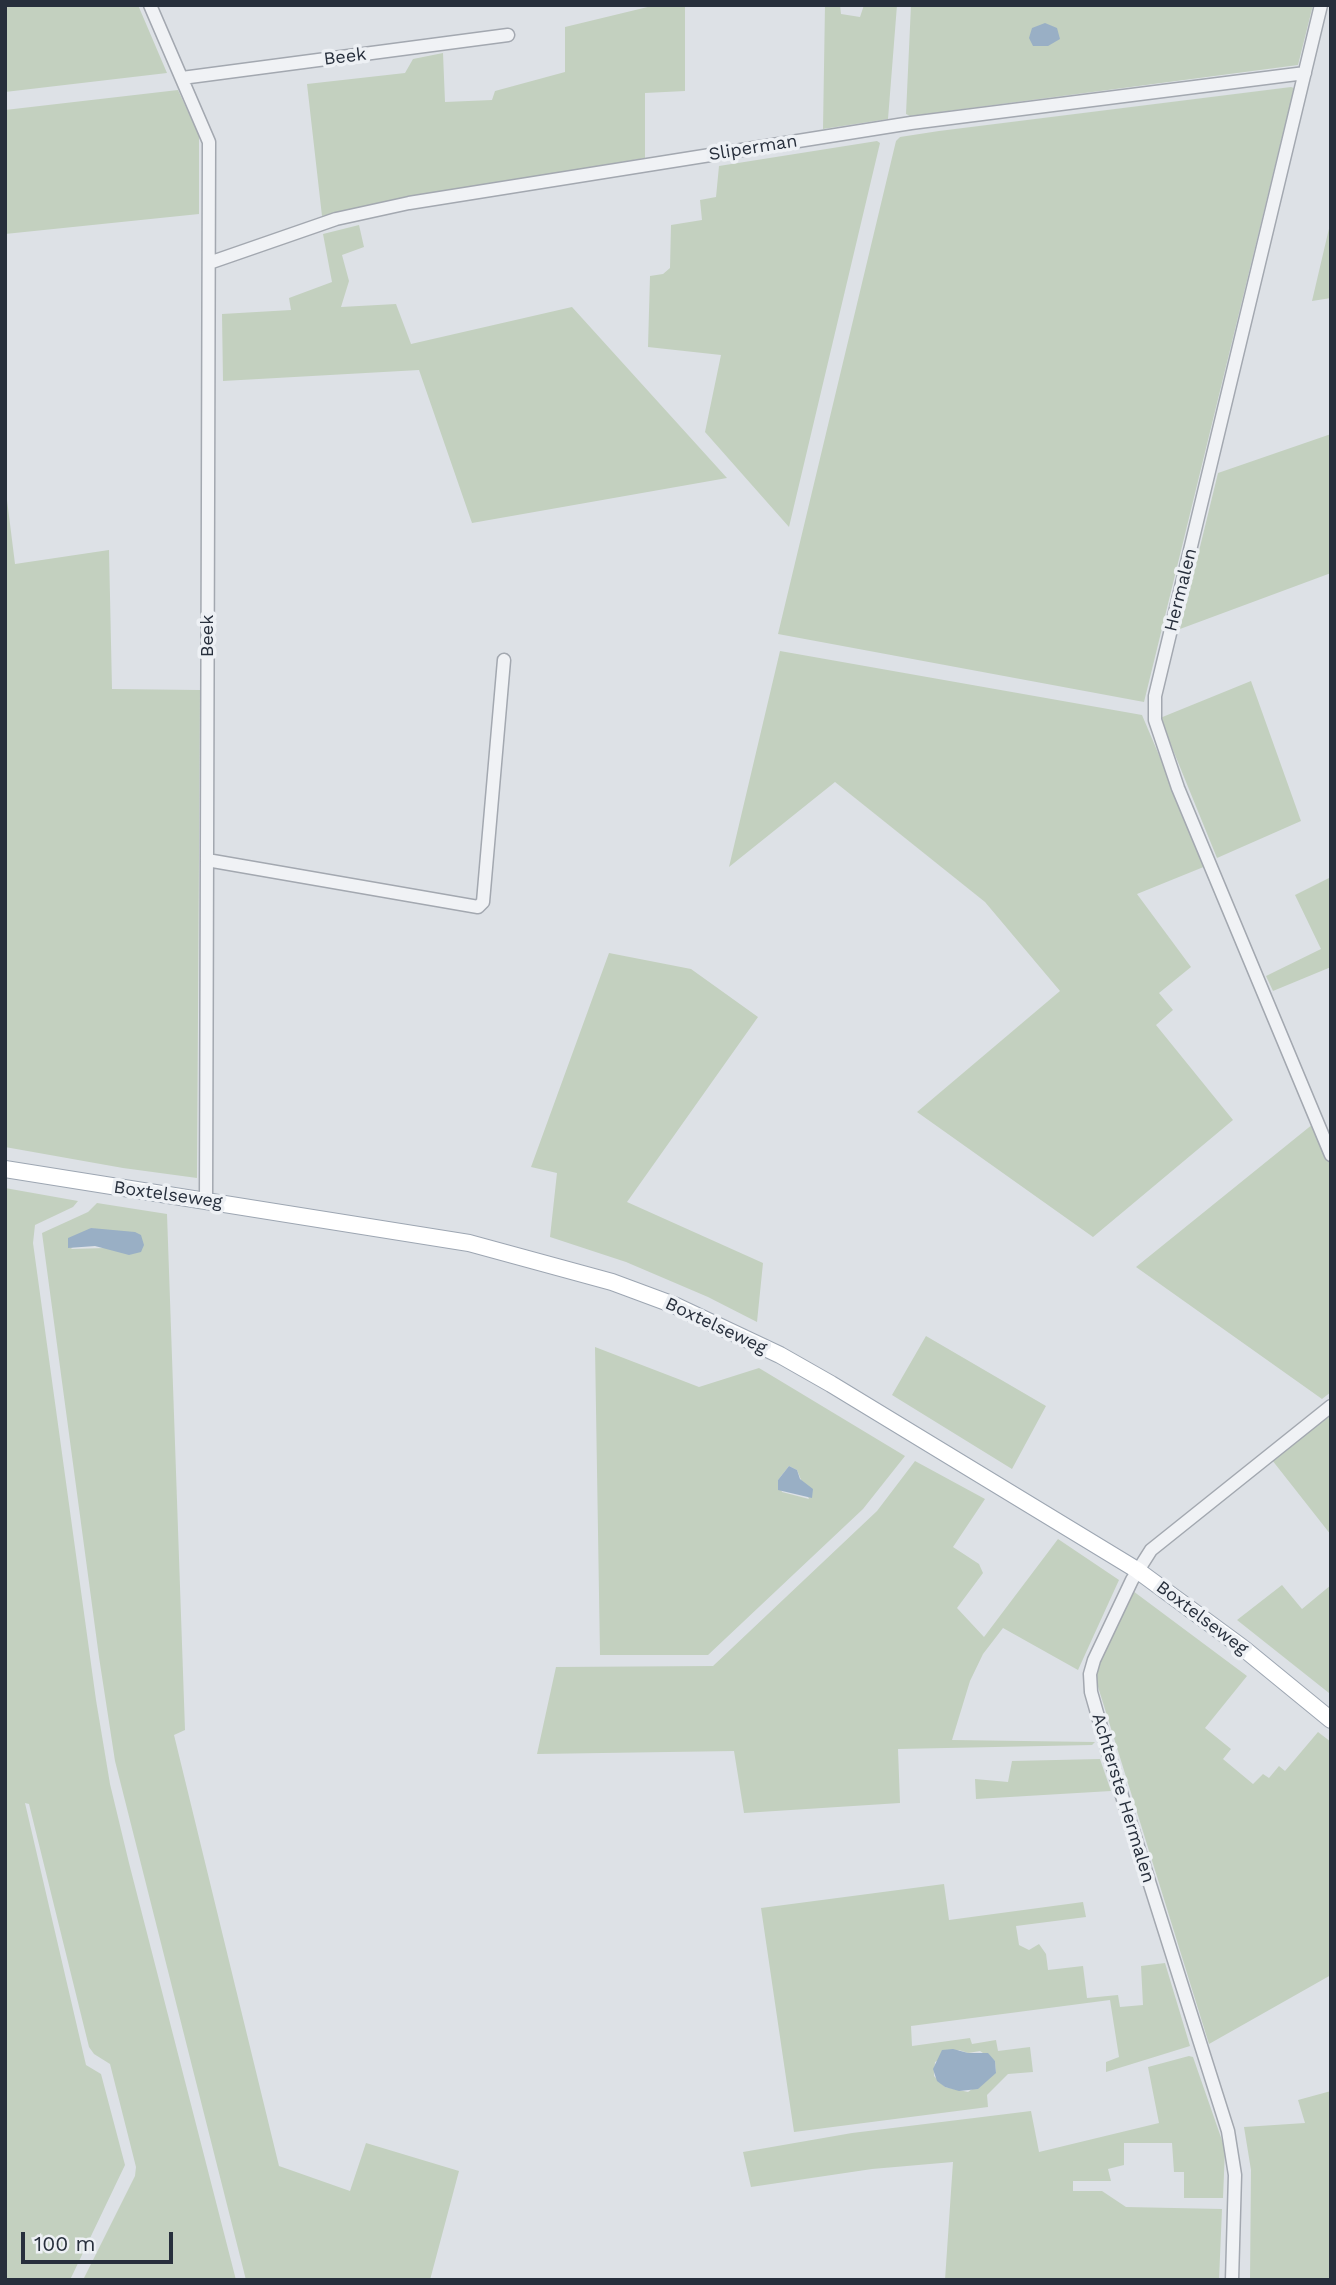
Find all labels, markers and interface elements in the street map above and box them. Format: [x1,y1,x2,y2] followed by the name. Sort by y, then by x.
[322,44,368,70] street label: Beek
[707,130,799,166] street label: Sliperman
[1160,546,1202,634] street label: Hermalen
[197,615,219,657] street label: Beek
[112,1177,224,1213] street label: Boxtelseweg
[662,1293,770,1359] street label: Boxtelseweg
[1152,1576,1252,1660] street label: Boxtelseweg
[1087,1710,1159,1886] street label: Achterste Hermalen
[24,2218,177,2262] scale bar
[34,2231,96,2256] text: 100 m

